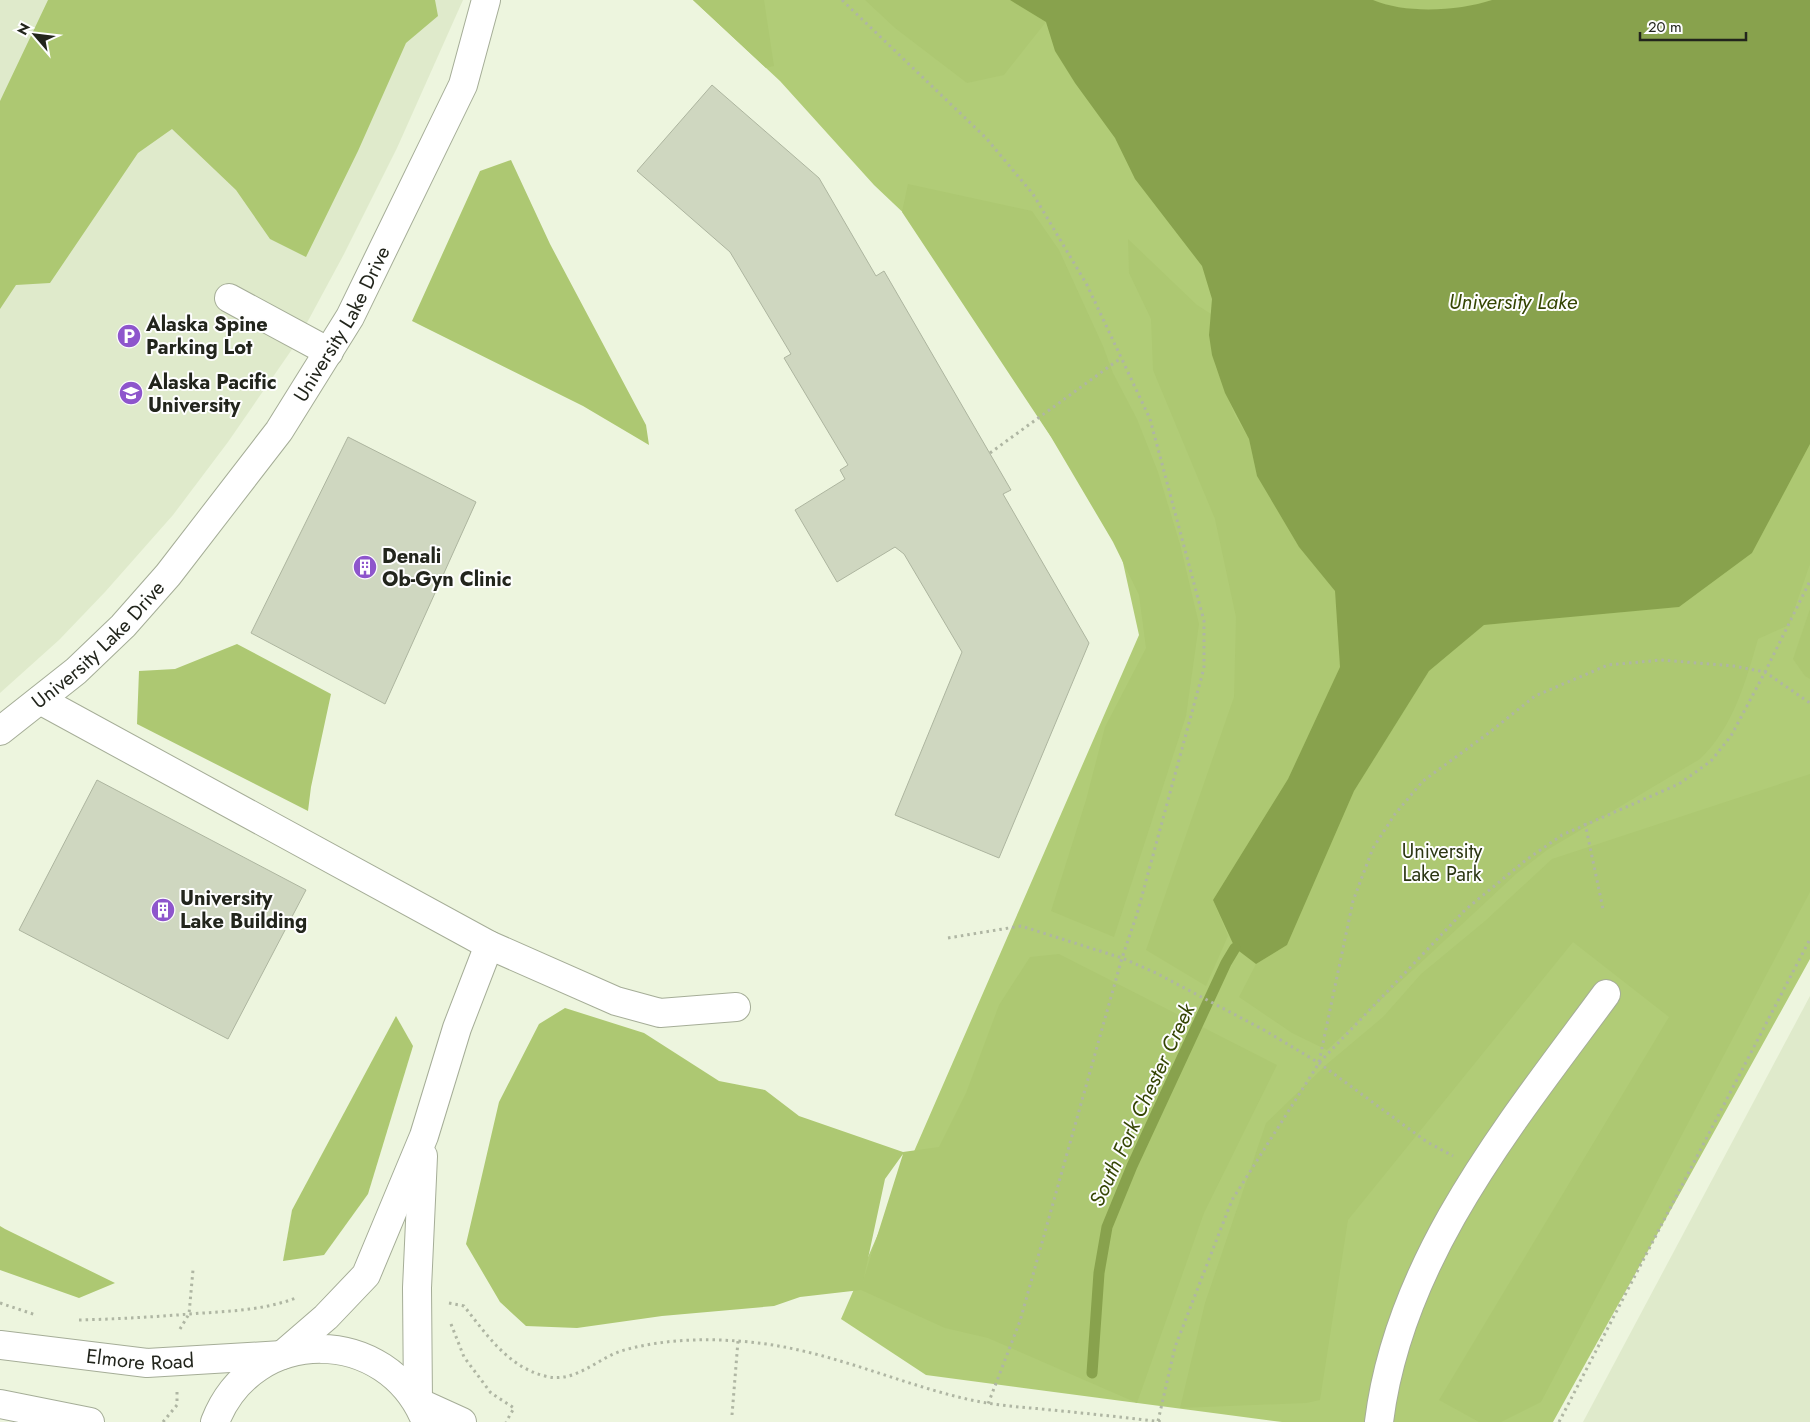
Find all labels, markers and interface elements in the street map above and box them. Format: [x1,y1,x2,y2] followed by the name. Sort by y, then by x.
[10,10,60,60] north arrow
[1640,10,1746,42] scale bar
[1648,16,1682,38] text: 20 m
[12,19,35,39] text: N
[286,241,397,407] street label: University Lake Drive
[1449,287,1578,317] water label: University Lake
[145,310,268,362] place label: Alaska Spine Parking Lot
[116,323,142,349] parking icon: Alaska Spine Parking Lot
[147,368,277,420] place label: Alaska Pacific University
[118,380,144,406] school or university icon: Alaska Pacific University
[382,542,512,594] place label: Denali Ob-Gyn Clinic
[352,554,378,580] building icon: Denali Ob-Gyn Clinic
[25,574,171,715] street label: University Lake Drive
[1402,837,1483,889] park label: University Lake Park
[180,884,307,936] place label: University Lake Building
[150,897,176,923] building icon: University Lake Building
[1082,998,1203,1211] water label: South Fork Chester Creek
[85,1341,195,1378] street label: Elmore Road

